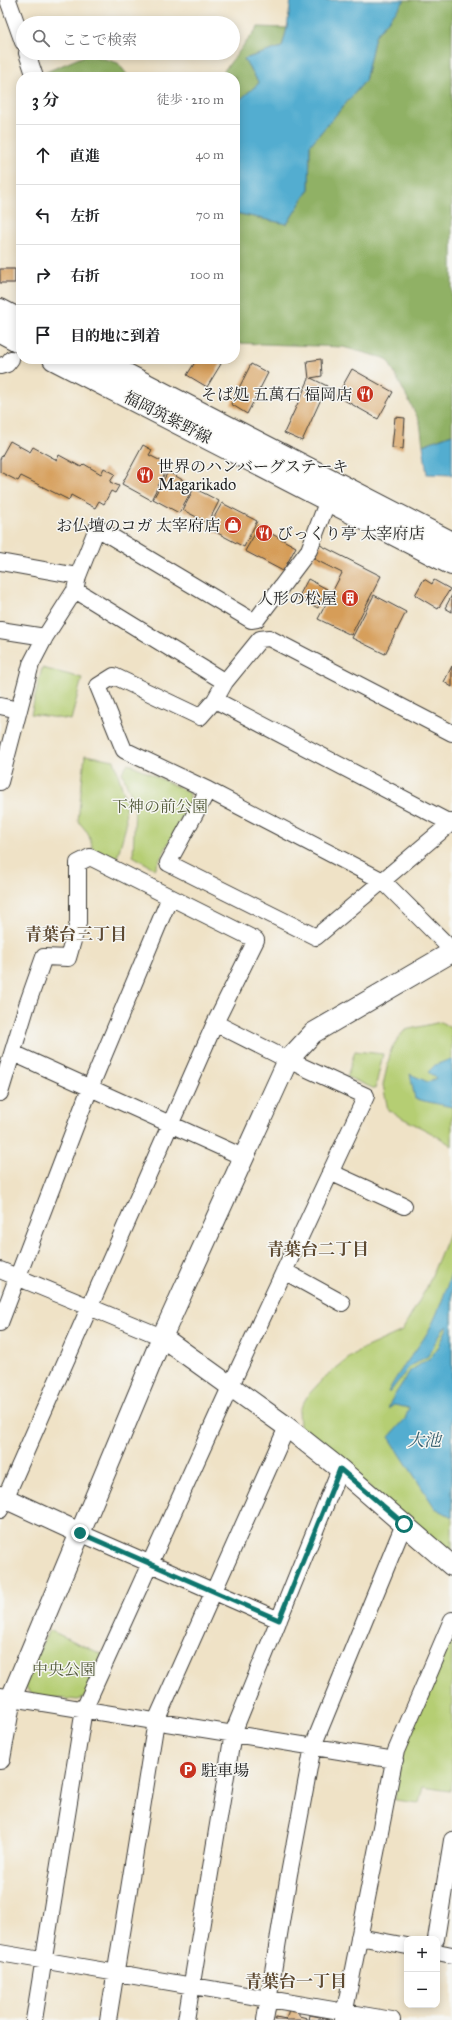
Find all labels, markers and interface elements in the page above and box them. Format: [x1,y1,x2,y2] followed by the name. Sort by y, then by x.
[16,16,240,60] search box
[30,27,52,49] icon: search
[62,31,137,49] text: ここで検索
[32,90,59,111] text: 3 分
[157,92,224,108] text: 徒歩 · 210 m
[32,144,54,166] icon: ahead
[70,147,100,165] text: 直進
[195,147,224,163] text: 40 m
[32,204,54,226] icon: left
[70,207,100,225] text: 左折
[196,207,224,223] text: 70 m
[32,264,54,286] icon: right
[70,267,100,285] text: 右折
[190,267,224,283] text: 100 m
[32,324,54,346] icon: arrive
[70,327,160,345] text: 目的地に到着
[355,384,375,404] restaurant icon: そば処 五萬石 福岡店
[201,385,352,404] place label: そば処 五萬石 福岡店
[121,387,215,448] street label: 福岡筑紫野線
[158,457,348,495] place label: 世界のハンバーグステーキ Magarikado
[135,465,155,485] restaurant icon: 世界のハンバーグステーキ Magarikado
[223,515,243,535] shop icon: お仏壇のコガ 太宰府店
[57,516,220,535] place label: お仏壇のコガ 太宰府店
[254,523,274,543] restaurant icon: びっくり亭 太宰府店
[277,524,424,543] place label: びっくり亭 太宰府店
[340,588,360,608] building icon: 人形の松屋
[257,589,337,608] place label: 人形の松屋
[112,797,208,816] park label: 下神の前公園
[25,924,127,945] district label: 青葉台三丁目
[267,1239,369,1260] district label: 青葉台二丁目
[407,1430,443,1451] water label: 大池
[395,1515,413,1533] route start
[71,1524,89,1542] route end
[32,1660,96,1679] park label: 中央公園
[178,1760,198,1780] parking icon: 駐車場
[201,1761,249,1780] place label: 駐車場
[404,1936,440,2008] map controls
[404,1936,440,1972] button: +
[245,1971,347,1992] district label: 青葉台一丁目
[404,1972,440,2008] button: −

